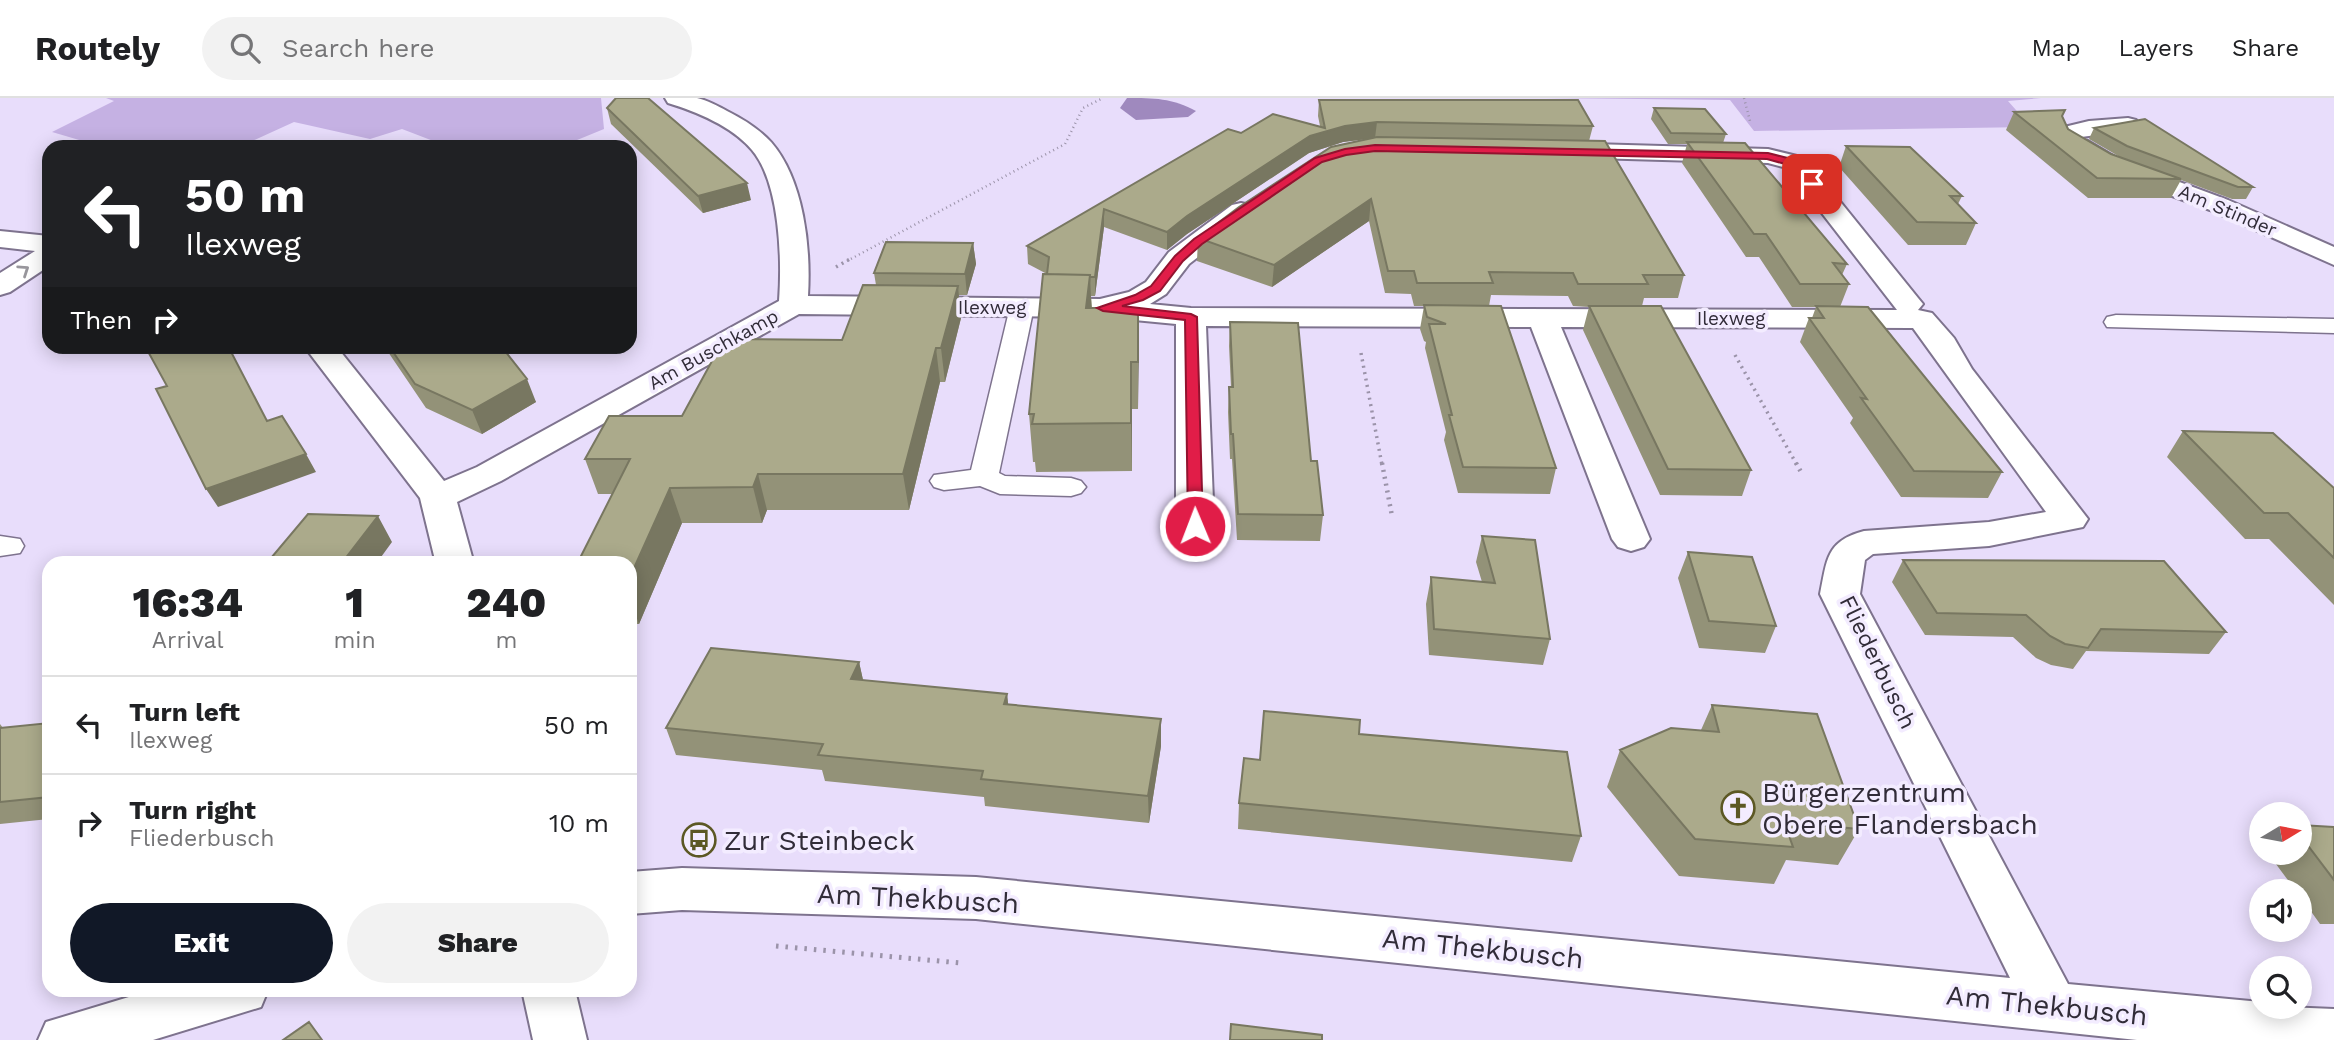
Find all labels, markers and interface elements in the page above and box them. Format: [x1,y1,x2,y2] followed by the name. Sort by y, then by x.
[202,17,692,80] search box
[35,29,160,68] text: Routely
[226,29,264,67] icon: search
[282,33,434,63] text: Search here
[2032,34,2080,62] text: Map
[2118,34,2194,62] text: Layers
[2232,34,2299,62] text: Share
[1782,154,1842,214] pin
[1793,165,1831,203] icon: arrive
[185,166,305,224] text: 50 m
[70,168,161,259] icon: left
[2175,179,2281,242] street label: Am Stinder
[185,225,301,263] text: Ilexweg
[17,265,30,278] one-way arrow
[958,296,1027,319] street label: Ilexweg
[146,301,184,339] icon: right
[644,304,782,395] street label: Am Buschkamp
[70,305,132,335] text: Then
[1697,307,1766,330] street label: Ilexweg
[1158,489,1232,563] position arrow
[133,578,243,627] text: 16:34
[345,578,364,627] text: 1
[466,578,546,627] text: 240
[1834,591,1922,733] street label: Fliederbusch
[152,627,224,654] text: Arrival
[333,627,376,654] text: min
[495,627,517,654] text: m
[129,697,240,727] text: Turn left
[70,706,108,744] icon: left
[544,710,609,740] text: 50 m
[129,727,212,754] text: Ilexweg
[1762,776,2038,841] place label: Bürgerzentrum Obere Flandersbach
[1719,789,1757,827] church icon: Bürgerzentrum Obere Flandersbach
[129,795,256,825] text: Turn right
[2249,802,2312,864] north arrow
[2249,802,2312,1019] map controls
[70,804,108,842] icon: right
[549,808,609,838] text: 10 m
[680,821,718,859] bus stop icon: Zur Steinbeck
[724,824,915,857] place label: Zur Steinbeck
[129,825,274,852] text: Fliederbusch
[816,877,1020,920] street label: Am Thekbusch
[2249,879,2312,942] button: sound
[70,903,333,983] button: Exit
[347,903,609,983] button: Share
[1381,922,1585,975] street label: Am Thekbusch
[2249,956,2312,1019] button: search
[1945,979,2149,1032] street label: Am Thekbusch

